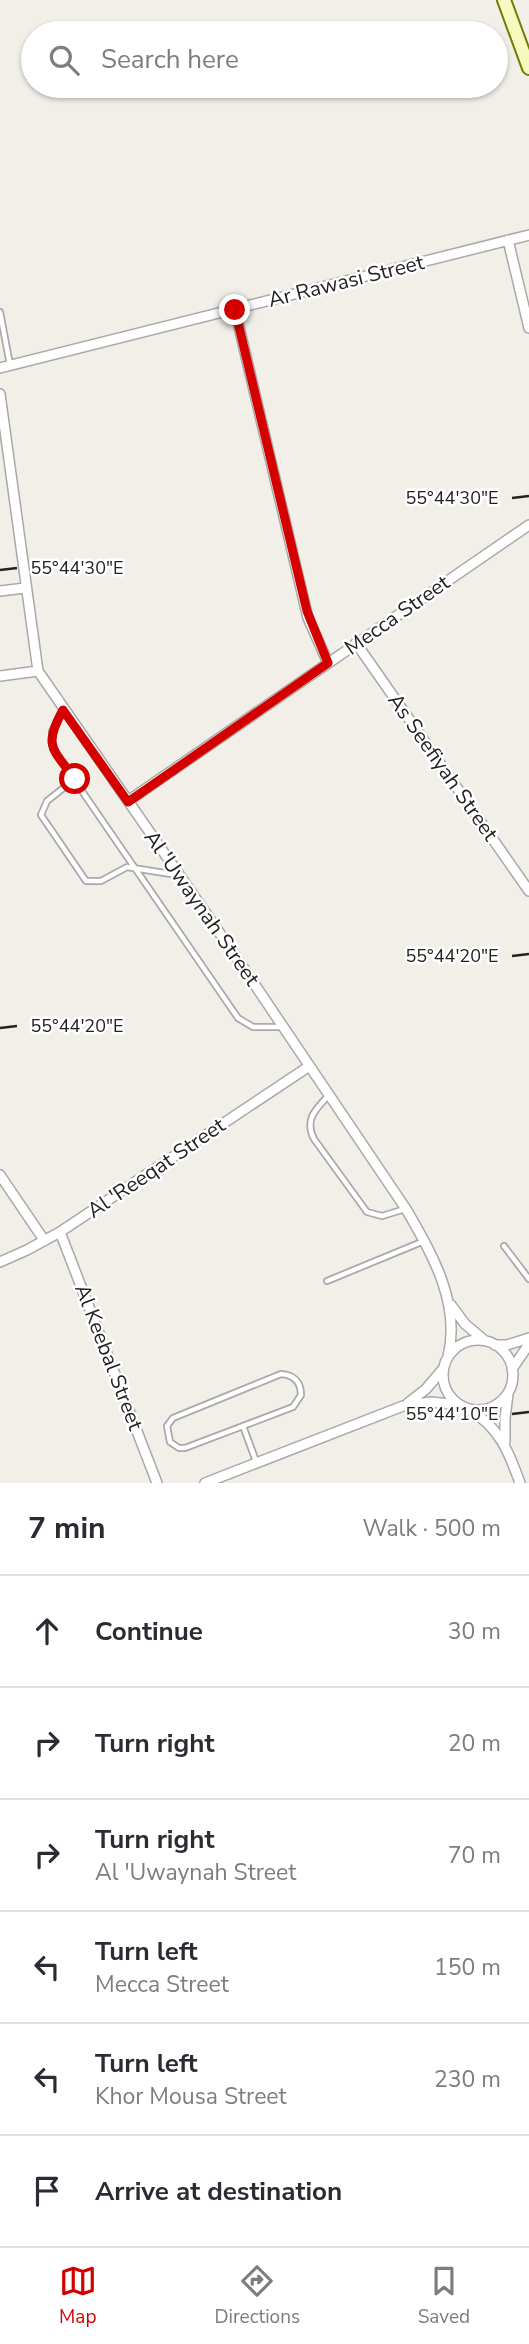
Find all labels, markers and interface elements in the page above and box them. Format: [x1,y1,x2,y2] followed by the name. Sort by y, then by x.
[21,21,508,98] search box
[45,41,83,79] icon: search
[101,42,239,77] text: Search here
[265,248,427,314] street label: Ar Rawasi Street
[219,294,250,325] route end
[406,486,499,510] text: 55°44'30"E
[31,556,124,580] text: 55°44'30"E
[339,568,456,661] street label: Mecca Street
[382,688,505,847] street label: As Seefiyah Street
[59,763,90,794] route start
[138,825,267,992] street label: Al 'Uwaynah Street
[406,944,499,968] text: 55°44'20"E
[31,1014,124,1038] text: 55°44'20"E
[81,1111,231,1225] street label: Al 'Reeqat Street
[68,1280,150,1435] street label: Al Keebal Street
[406,1402,499,1426] text: 55°44'10"E
[28,1508,106,1549] text: 7 min
[362,1513,501,1544] text: Walk · 500 m
[28,1612,66,1650] icon: ahead
[95,1614,203,1649] text: Continue
[448,1616,501,1647] text: 30 m
[28,1724,66,1762] icon: right
[95,1726,214,1761] text: Turn right
[448,1728,501,1759] text: 20 m
[95,1822,214,1857] text: Turn right
[28,1836,66,1874] icon: right
[448,1840,501,1871] text: 70 m
[95,1857,296,1888] text: Al 'Uwaynah Street
[95,1934,198,1969] text: Turn left
[28,1948,66,1986] icon: left
[434,1952,501,1983] text: 150 m
[95,1969,229,2000] text: Mecca Street
[95,2046,198,2081] text: Turn left
[28,2060,66,2098] icon: left
[434,2064,501,2095] text: 230 m
[95,2081,287,2112] text: Khor Mousa Street
[28,2172,66,2210] icon: arrive
[95,2174,342,2209] text: Arrive at destination
[59,2262,97,2330] tab: Map
[214,2262,300,2330] tab: Directions
[418,2262,470,2330] tab: Saved

